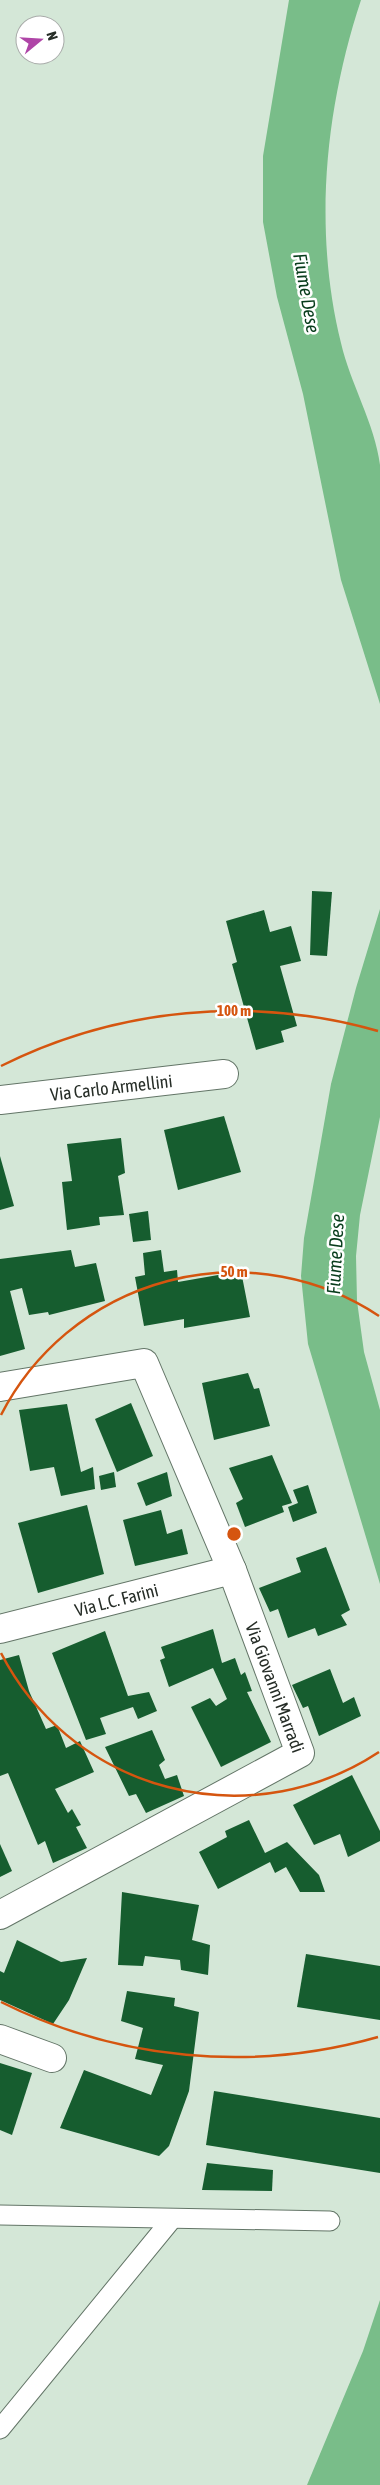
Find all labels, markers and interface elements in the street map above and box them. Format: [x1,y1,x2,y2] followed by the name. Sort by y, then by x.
[15,15,65,65] north arrow
[43,30,61,42] text: N
[289,251,325,335] water label: Fiume Dese
[217,1002,251,1019] text: 100 m
[49,1070,174,1105] street label: Via Carlo Armellini
[322,1213,348,1295] water label: Fiume Dese
[221,1263,248,1280] text: 50 m
[225,1525,243,1543] centre of rings
[72,1579,160,1620] street label: Via L.C. Farini
[242,1619,309,1755] street label: Via Giovanni Marradi

